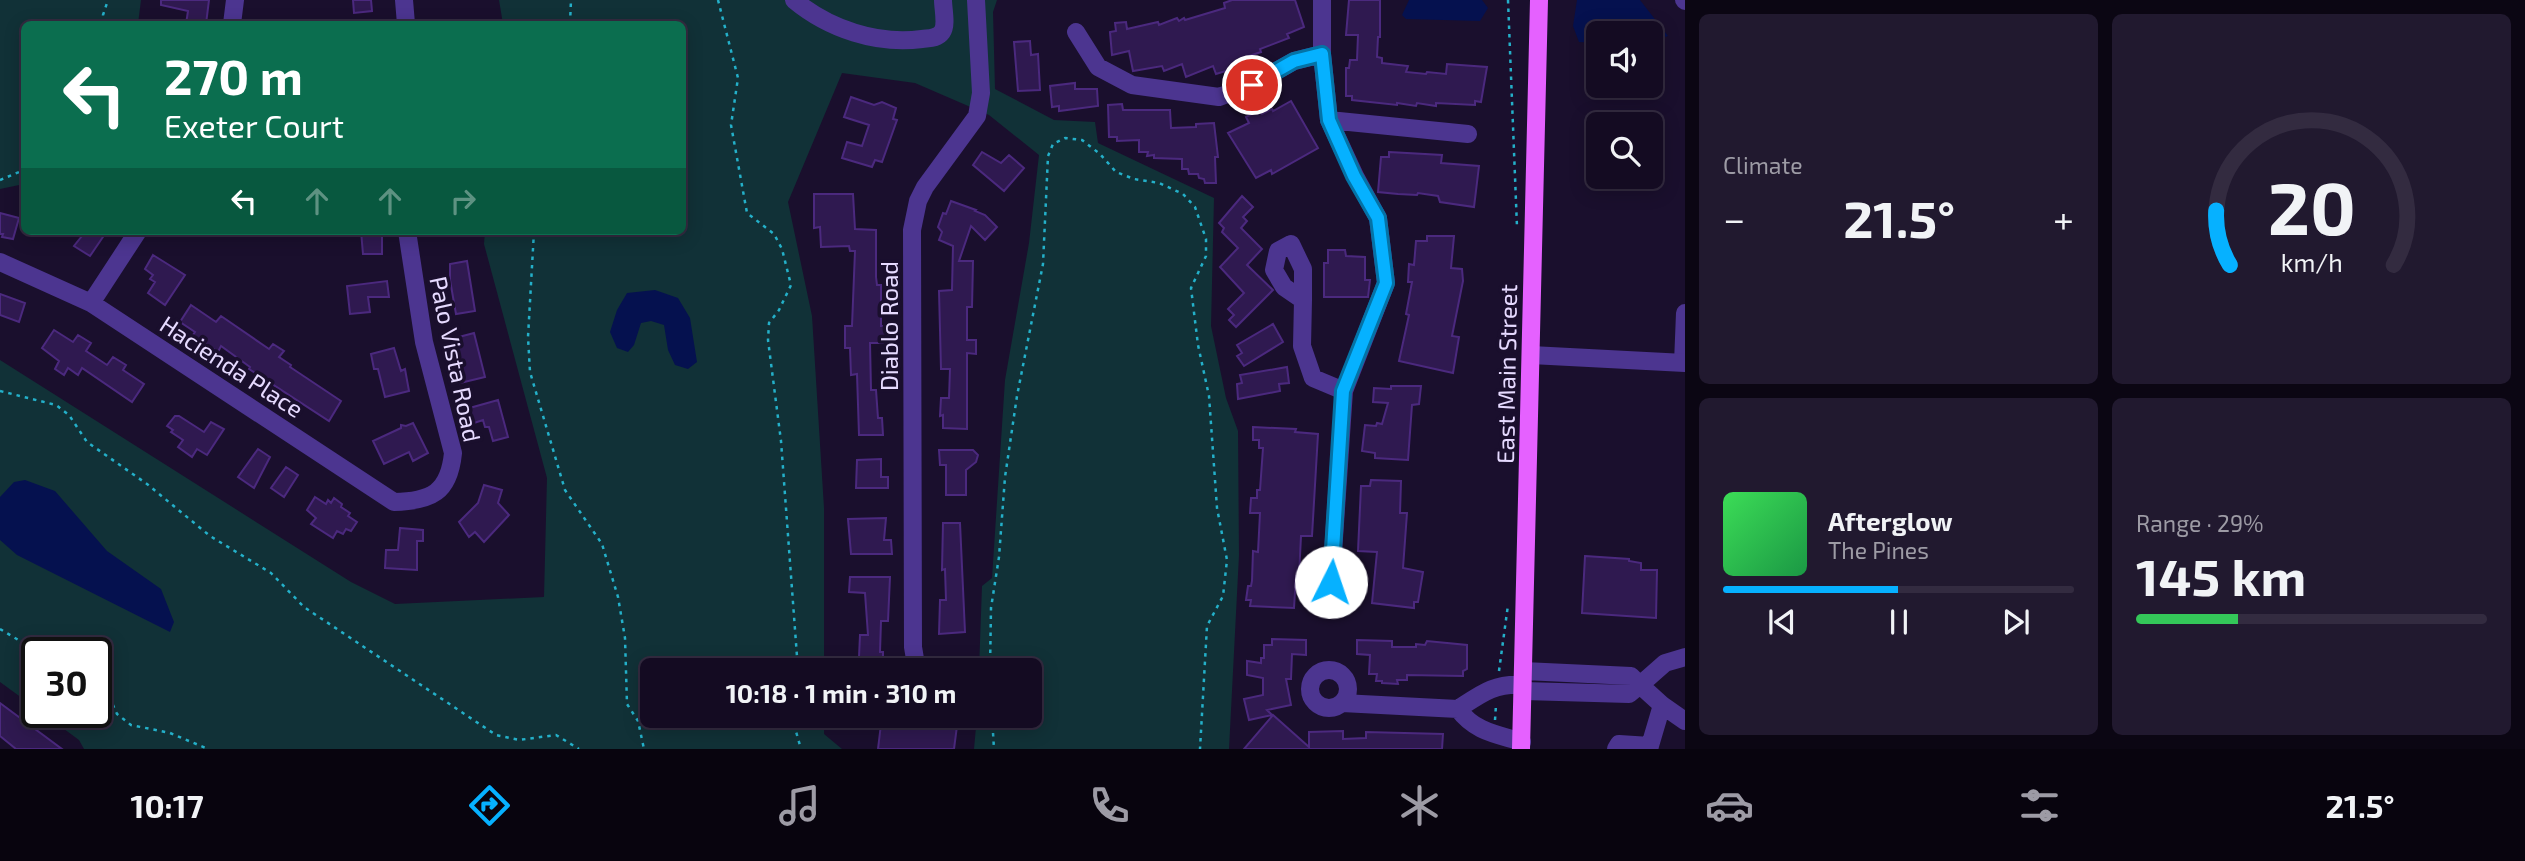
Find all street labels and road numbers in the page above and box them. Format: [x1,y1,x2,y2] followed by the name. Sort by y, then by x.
[874,261,903,391] street label: Diablo Road
[424,274,488,444] street label: Palo Vista Road
[1490,284,1522,464] street label: East Main Street
[155,309,309,423] street label: Hacienda Place

